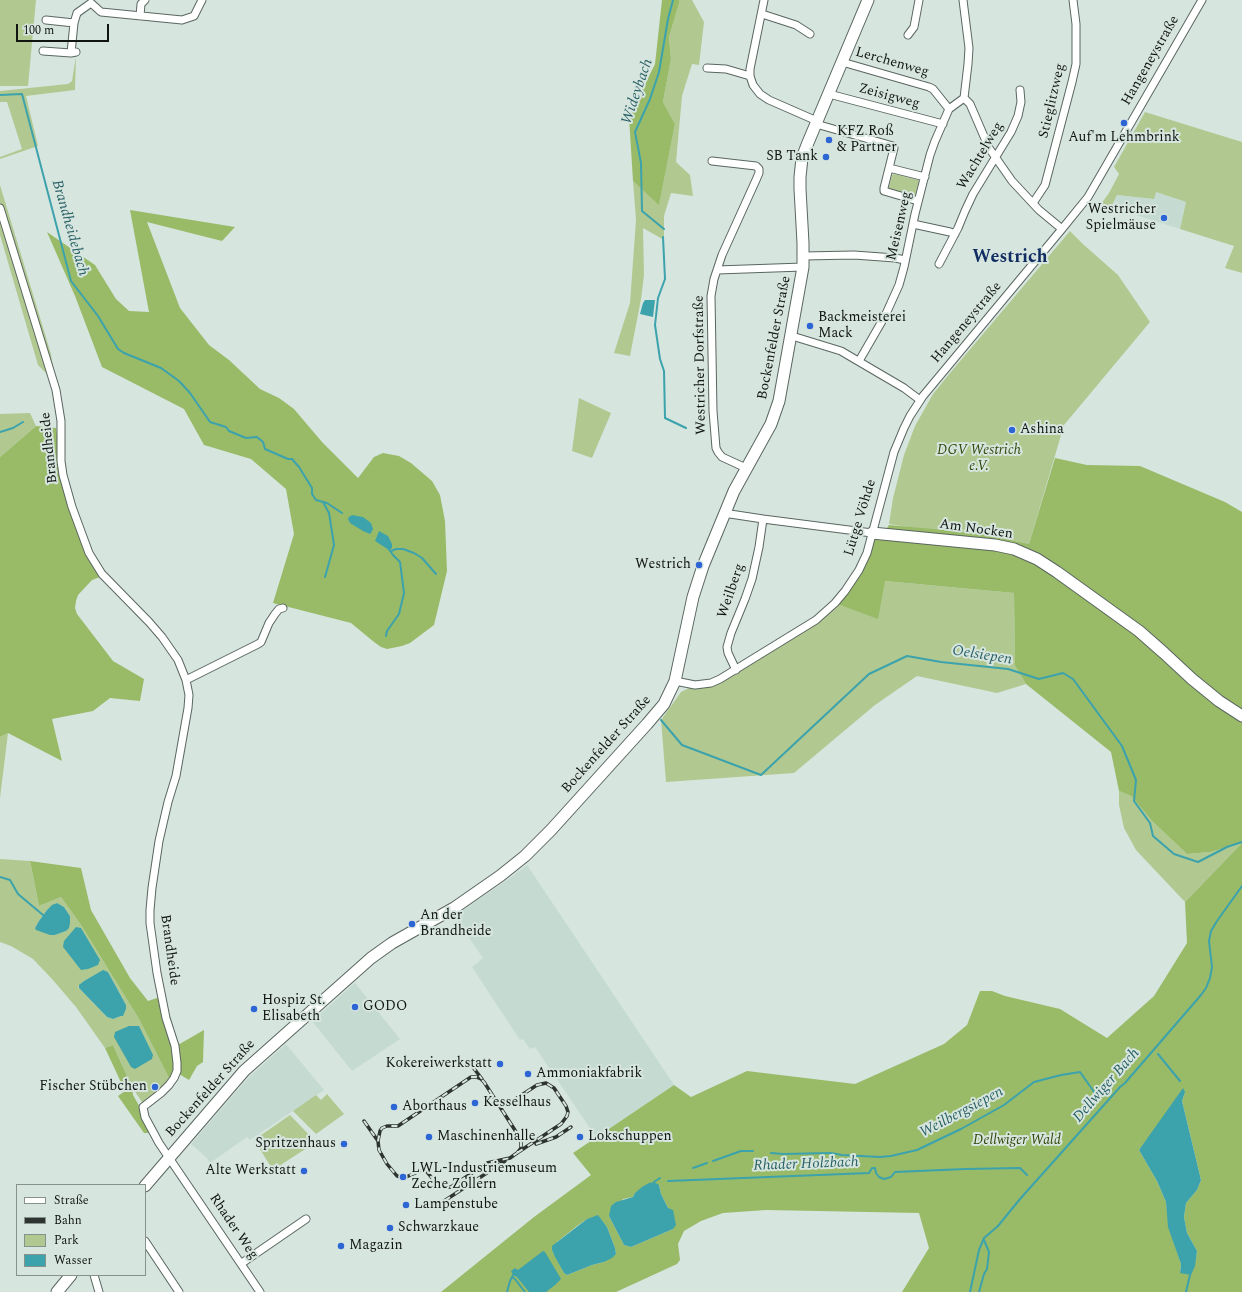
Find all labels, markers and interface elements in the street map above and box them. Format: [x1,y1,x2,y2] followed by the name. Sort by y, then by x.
[1118,13,1184,109] street label: Hangeneystraße
[18,16,111,42] scale bar
[23,21,54,40] text: 100 m
[853,44,931,82] street label: Lerchenweg
[618,57,658,127] water label: Wideybach
[1036,62,1070,140] street label: Stieglitzweg
[856,81,922,113] street label: Zeisigweg
[1119,118,1129,128] marker: Auf'm Lehmbrink
[954,119,1008,193] street label: Wachtelweg
[837,124,897,156] place label: KFZ Roß & Partner
[1068,130,1180,146] place label: Auf'm Lehmbrink
[824,135,834,145] marker: KFZ Roß & Partner
[766,149,818,165] place label: SB Tank
[821,152,831,162] marker: SB Tank
[47,178,91,278] water label: Brandheidebach
[884,190,916,262] street label: Meisenweg
[1086,202,1156,234] place label: Westricher Spielmäuse
[1159,213,1169,223] marker: Westricher Spielmäuse
[972,247,1048,269] district label: Westrich
[755,275,795,401] street label: Bockenfelder Straße
[928,279,1006,367] street label: Hangeneystraße
[691,295,711,435] street label: Westricher Dorfstraße
[818,310,906,342] place label: Backmeisterei Mack
[805,321,815,331] marker: Backmeisterei Mack
[38,411,62,485] street label: Brandheide
[1020,422,1064,438] place label: Ashina
[1007,425,1017,435] marker: Ashina
[937,443,1021,476] park label: DGV Westrich e.V.
[841,478,881,558] street label: Lütge Vöhde
[938,517,1014,543] street label: Am Nocken
[635,557,691,573] place label: Westrich
[694,560,704,570] marker: Westrich
[715,561,749,621] street label: Weilberg
[951,642,1013,670] water label: Oelsiepen
[559,693,655,797] street label: Bockenfelder Straße
[420,908,492,940] place label: An der Brandheide
[156,913,182,987] street label: Brandheide
[407,919,417,929] marker: An der Brandheide
[262,993,326,1026] place label: Hospiz St. Elisabeth
[363,999,407,1015] place label: GODO
[350,1002,360,1012] marker: GODO
[249,1004,259,1014] marker: Hospiz St. Elisabeth
[163,1037,259,1141] street label: Bockenfelder Straße
[1070,1045,1144,1127] water label: Dellwiger Bach
[386,1056,492,1072] place label: Kokereiwerkstatt
[495,1059,505,1069] marker: Kokereiwerkstatt
[536,1066,642,1082] place label: Ammoniakfabrik
[523,1069,533,1079] marker: Ammoniakfabrik
[39,1079,147,1095] place label: Fischer Stübchen
[150,1082,160,1092] marker: Fischer Stübchen
[917,1083,1007,1143] water label: Weilbergsiepen
[483,1095,551,1111] place label: Kesselhaus
[470,1098,480,1108] marker: Kesselhaus
[402,1099,467,1115] place label: Aborthaus
[389,1102,399,1112] marker: Aborthaus
[437,1129,535,1145] place label: Maschinenhalle
[588,1129,672,1145] place label: Lokschuppen
[424,1132,434,1142] marker: Maschinenhalle
[575,1132,585,1142] marker: Lokschuppen
[973,1133,1061,1149] park label: Dellwiger Wald
[255,1136,336,1152] place label: Spritzenhaus
[339,1139,349,1149] marker: Spritzenhaus
[753,1154,859,1176] water label: Rhader Holzbach
[411,1161,557,1194] place label: LWL-Industriemuseum Zeche Zollern
[205,1163,296,1179] place label: Alte Werkstatt
[299,1166,309,1176] marker: Alte Werkstatt
[398,1172,408,1182] marker: LWL-Industriemuseum Zeche Zollern
[16,1184,146,1276] legend
[54,1191,89,1210] text: Straße
[205,1191,261,1263] street label: Rhader Weg
[414,1197,498,1213] place label: Lampenstube
[401,1200,411,1210] marker: Lampenstube
[54,1211,82,1230] text: Bahn
[398,1220,479,1236] place label: Schwarzkaue
[385,1223,395,1233] marker: Schwarzkaue
[54,1231,79,1250] text: Park
[349,1238,403,1254] place label: Magazin
[336,1241,346,1251] marker: Magazin
[54,1251,92,1270] text: Wasser

